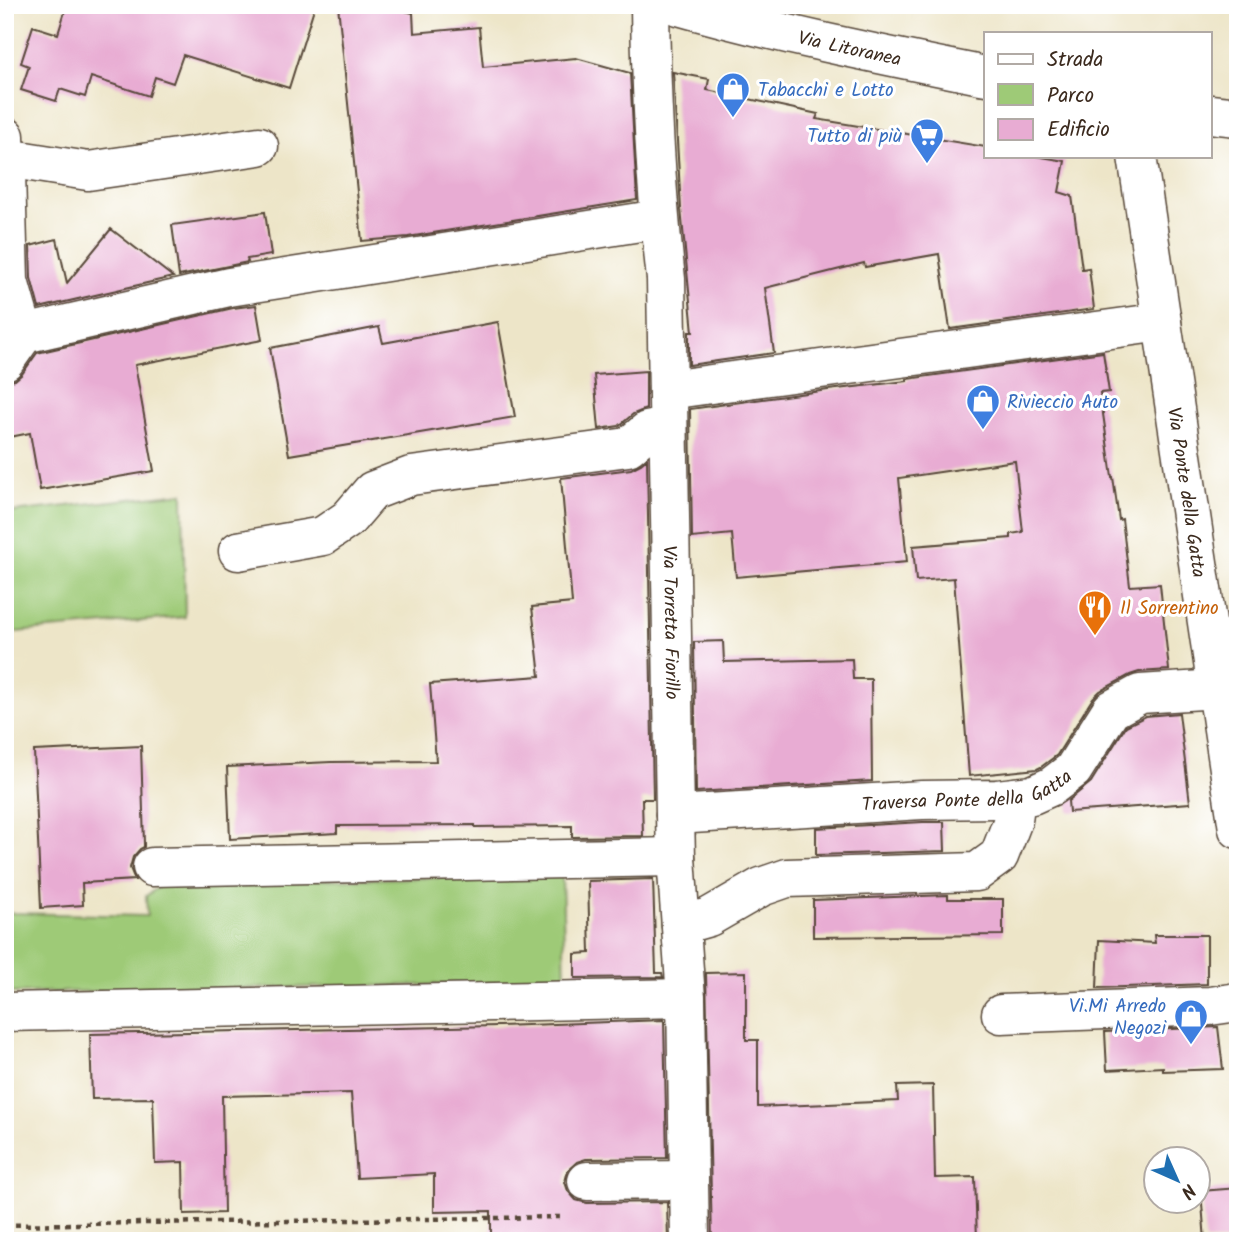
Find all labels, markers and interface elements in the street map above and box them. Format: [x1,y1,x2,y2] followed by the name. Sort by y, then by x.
[795,24,904,75] street label: Via Litoranea
[984,32,1212,158] legend
[1047,44,1103,77] text: Strada
[714,70,752,119] shop icon: Tabacchi e Lotto
[758,76,894,106] place label: Tabacchi e Lotto
[1047,80,1094,113] text: Parco
[1047,114,1110,147] text: Edificio
[908,116,946,165] supermarket icon: Tutto di più
[807,122,902,152] place label: Tutto di più
[964,382,1002,431] shop icon: Rivieccio Auto
[1007,388,1118,418] place label: Rivieccio Auto
[1158,405,1213,580] street label: Via Ponte della Gatta
[653,545,686,700] street label: Via Torretta Fiorillo
[1076,588,1114,637] restaurant icon: Il Sorrentino
[1120,594,1219,624] place label: Il Sorrentino
[861,763,1079,821] street label: Traversa Ponte della Gatta
[1069,992,1167,1044] place label: Vi.Mi Arredo Negozi
[1172,997,1210,1046] shop icon: Vi.Mi Arredo Negozi
[1142,1144,1212,1214] north arrow
[1173,1176,1202,1205] text: N

